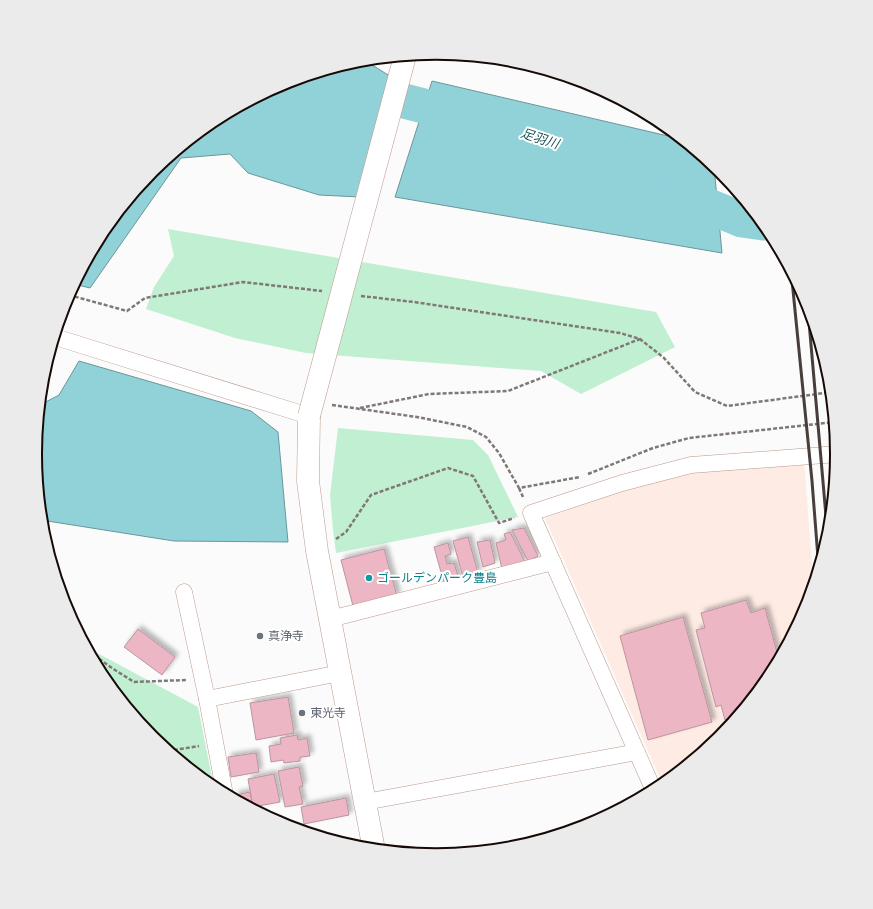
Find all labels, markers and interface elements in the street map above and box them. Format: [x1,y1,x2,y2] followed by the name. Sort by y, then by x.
[519,125,563,153] water label: 足羽川
[377,571,497,585] place label: ゴールデンパーク豊島
[364,573,374,583] marker: ゴールデンパーク豊島
[268,629,304,643] place label: 真浄寺
[255,631,265,641] marker: 真浄寺
[310,706,346,720] place label: 東光寺
[297,708,307,718] marker: 東光寺

